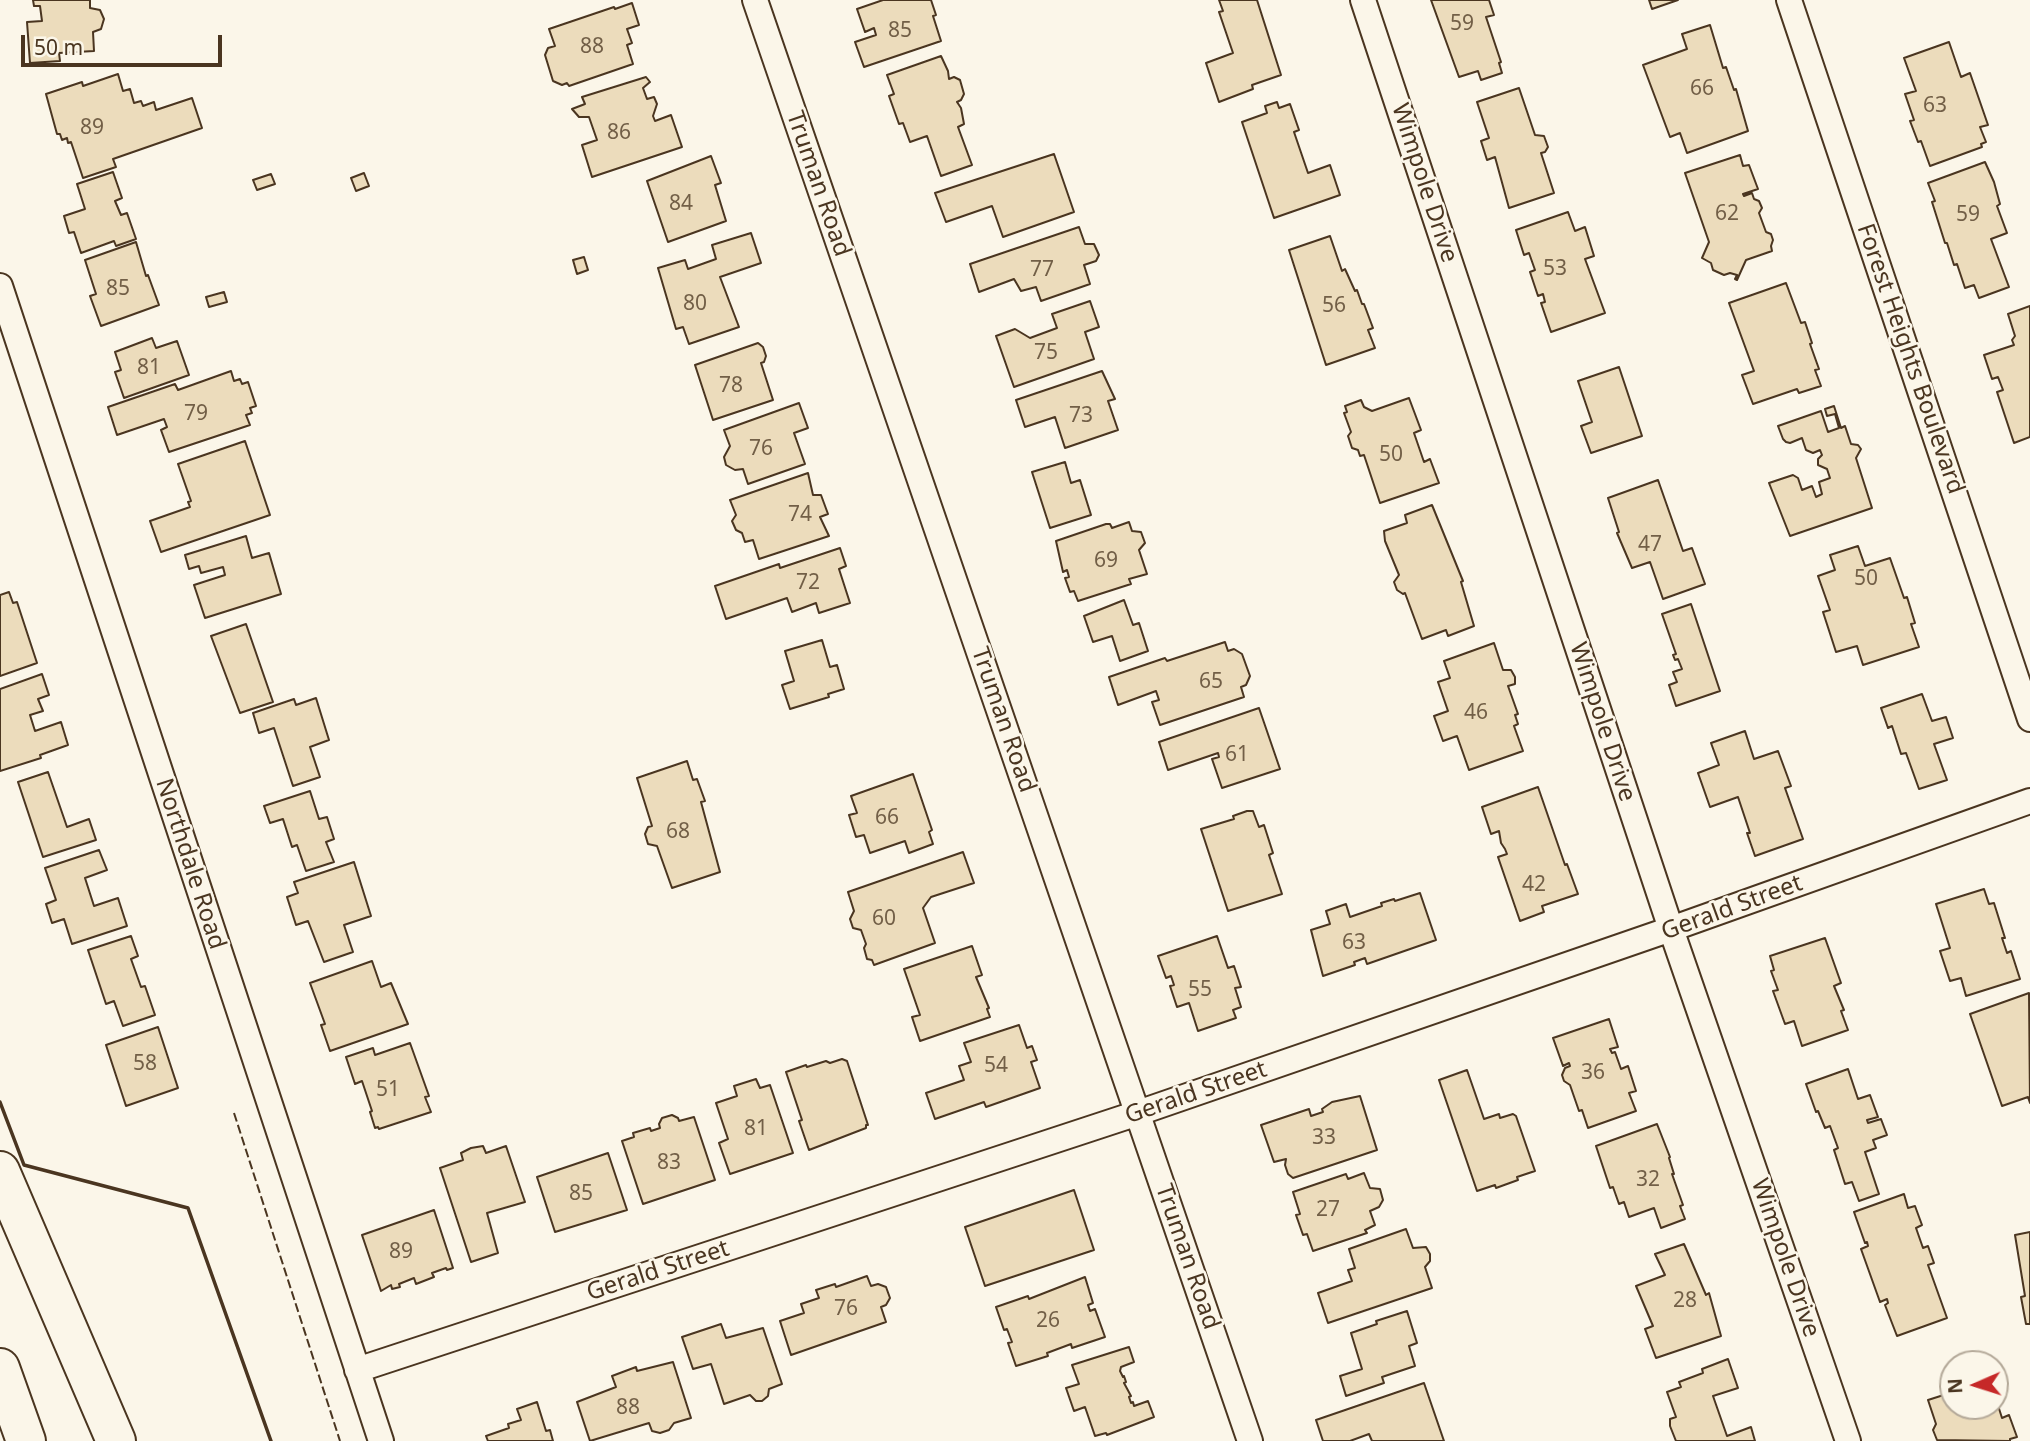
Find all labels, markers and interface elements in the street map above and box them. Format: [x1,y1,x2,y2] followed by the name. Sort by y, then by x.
[1450,11,1474,37] house number: 59
[888,18,912,44] house number: 85
[24,21,226,65] scale bar
[34,33,83,61] text: 50 m
[580,34,604,60] house number: 88
[1690,76,1714,102] house number: 66
[1923,93,1947,119] house number: 63
[1385,100,1463,266] street label: Wimpole Drive
[780,108,856,260] street label: Truman Road
[80,115,104,141] house number: 89
[607,120,631,146] house number: 86
[669,191,693,217] house number: 84
[1715,201,1739,227] house number: 62
[1956,202,1980,228] house number: 59
[1850,220,1970,498] street label: Forest Heights Boulevard
[1543,256,1567,282] house number: 53
[1030,257,1054,283] house number: 77
[106,276,130,302] house number: 85
[683,291,707,317] house number: 80
[1322,293,1346,319] house number: 56
[1034,340,1058,366] house number: 75
[137,355,161,381] house number: 81
[719,373,743,399] house number: 78
[184,401,208,427] house number: 79
[1069,403,1093,429] house number: 73
[749,436,773,462] house number: 76
[1379,442,1403,468] house number: 50
[788,502,812,528] house number: 74
[1638,532,1662,558] house number: 47
[1094,548,1118,574] house number: 69
[1854,566,1878,592] house number: 50
[796,570,820,596] house number: 72
[1563,639,1641,805] street label: Wimpole Drive
[965,644,1041,796] street label: Truman Road
[1199,669,1223,695] house number: 65
[1464,700,1488,726] house number: 46
[1225,742,1249,768] house number: 61
[149,775,231,953] street label: Northdale Road
[875,805,899,831] house number: 66
[666,819,690,845] house number: 68
[1657,869,1807,947] street label: Gerald Street
[1522,872,1546,898] house number: 42
[872,906,896,932] house number: 60
[1342,930,1366,956] house number: 63
[1188,977,1212,1003] house number: 55
[133,1051,157,1077] house number: 58
[984,1053,1008,1079] house number: 54
[1121,1055,1271,1131] street label: Gerald Street
[1581,1060,1605,1086] house number: 36
[376,1077,400,1103] house number: 51
[744,1116,768,1142] house number: 81
[1312,1125,1336,1151] house number: 33
[657,1150,681,1176] house number: 83
[1636,1167,1660,1193] house number: 32
[1744,1175,1826,1341] street label: Wimpole Drive
[569,1181,593,1207] house number: 85
[1149,1181,1225,1333] street label: Truman Road
[1316,1197,1340,1223] house number: 27
[583,1234,733,1308] street label: Gerald Street
[389,1239,413,1265] house number: 89
[1673,1288,1697,1314] house number: 28
[834,1296,858,1322] house number: 76
[1036,1308,1060,1334] house number: 26
[1939,1350,2009,1420] north arrow
[1942,1378,1968,1394] text: N
[616,1395,640,1421] house number: 88

